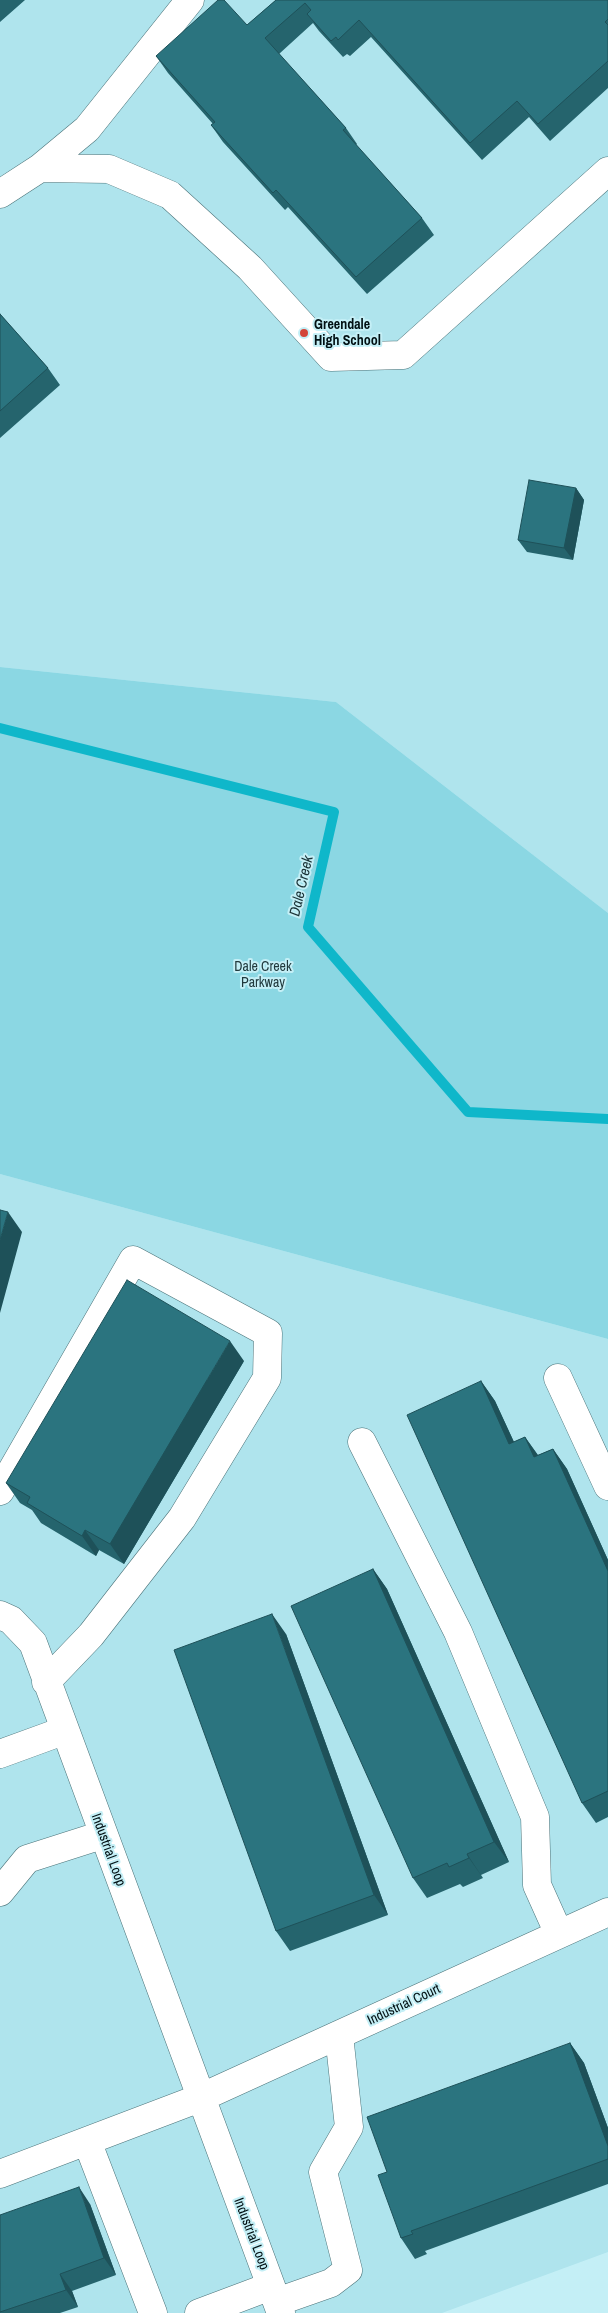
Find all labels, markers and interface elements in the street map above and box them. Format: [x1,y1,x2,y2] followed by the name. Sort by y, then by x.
[314,317,381,350] place label: Greendale High School
[298,327,310,339] marker: Greendale High School
[286,854,318,918] water label: Dale Creek
[234,959,292,992] park label: Dale Creek Parkway
[87,1811,129,1889] street label: Industrial Loop
[365,1981,443,2029] street label: Industrial Court
[230,2196,272,2272] street label: Industrial Loop

